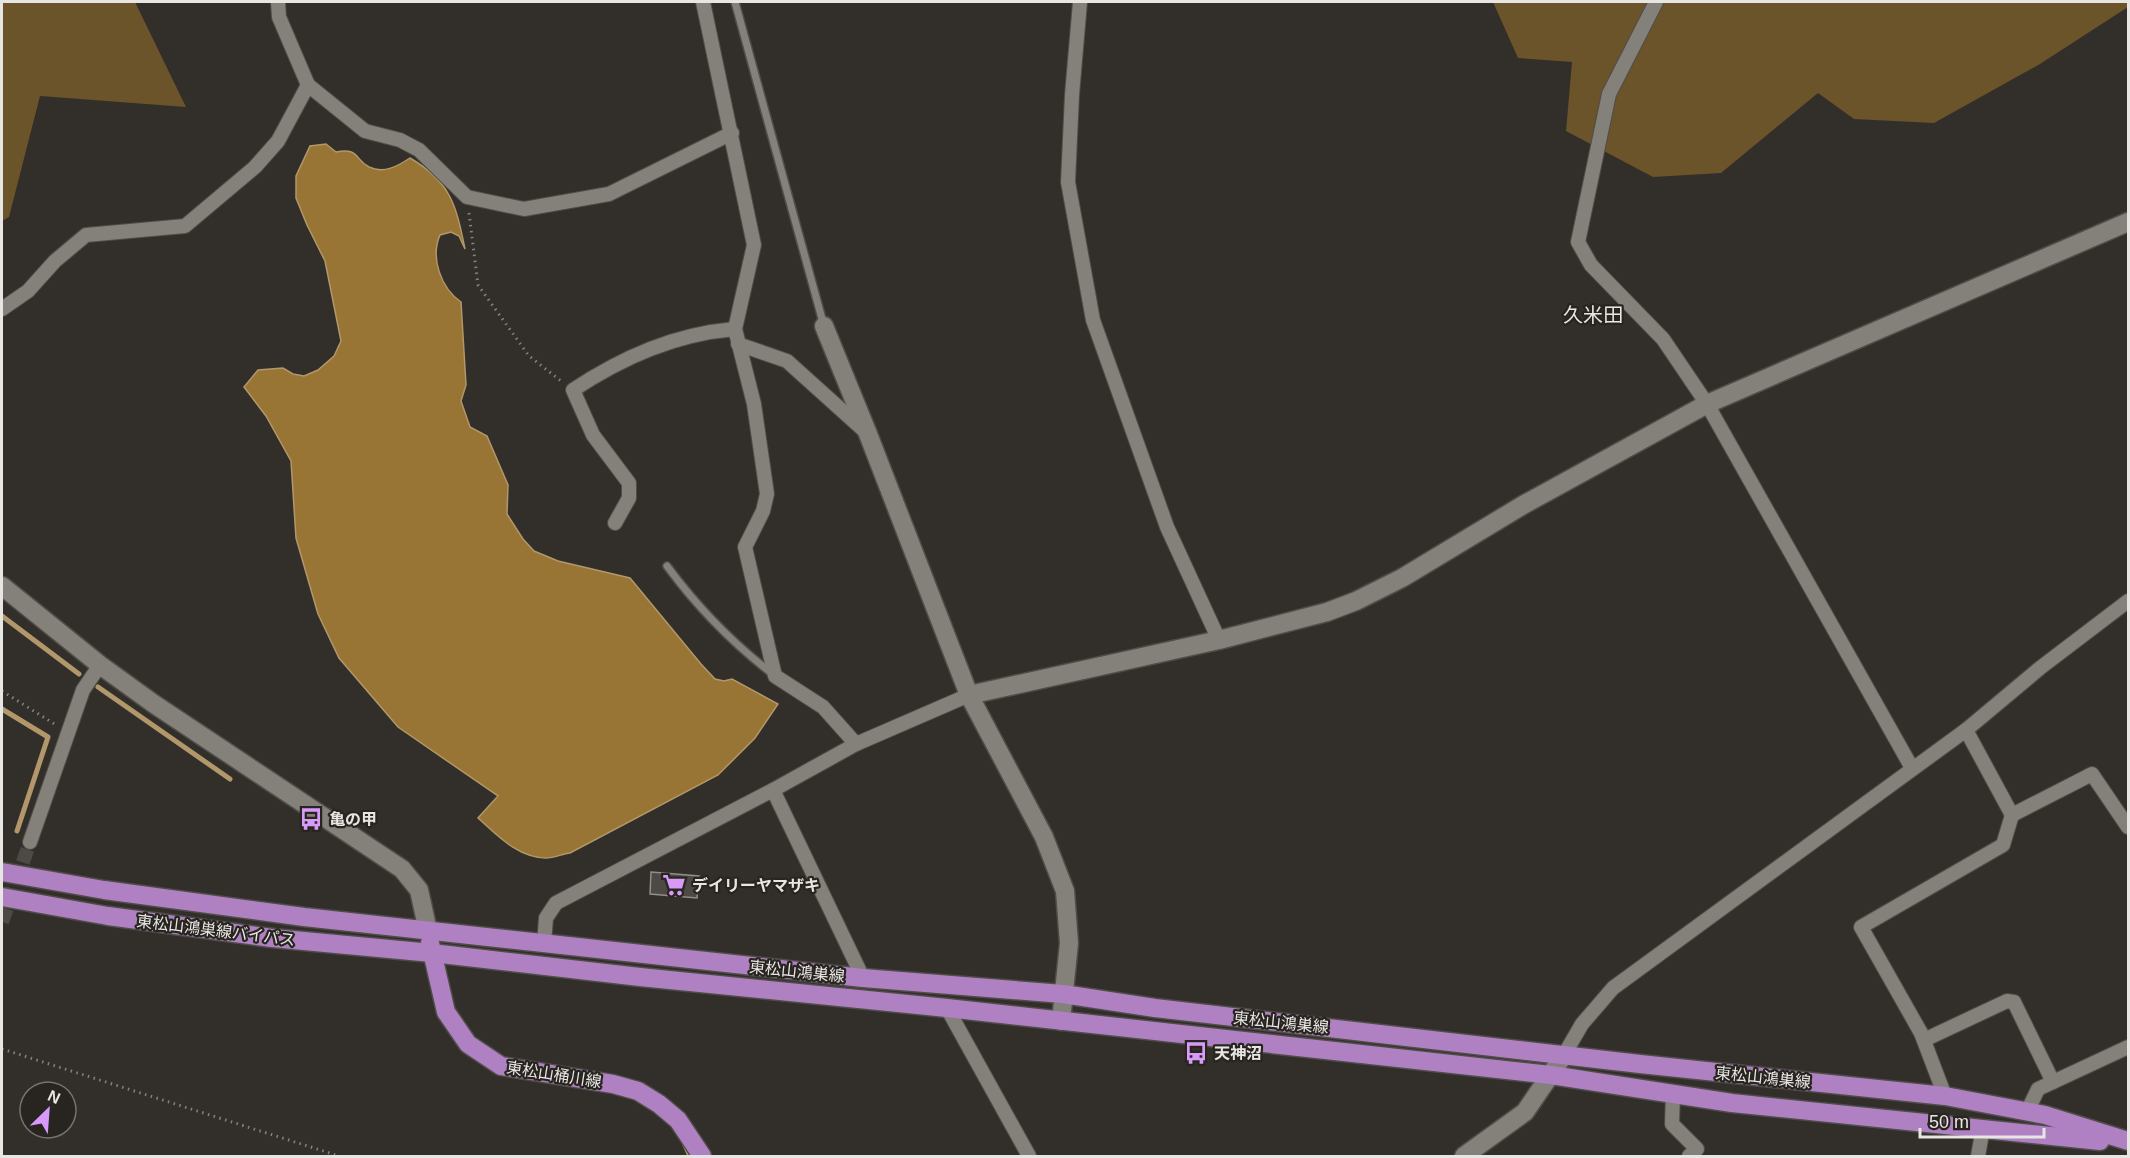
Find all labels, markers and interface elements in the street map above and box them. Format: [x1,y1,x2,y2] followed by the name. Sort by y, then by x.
[1563,304,1623,326] district label: 久米田
[298,806,324,832] bus stop icon: 亀の甲
[329,811,377,828] place label: 亀の甲
[661,872,687,898] supermarket icon: デイリーヤマザキ
[692,877,820,894] place label: デイリーヤマザキ
[136,912,296,949] street label: 東松山鴻巣線バイパス
[748,958,846,985] street label: 東松山鴻巣線
[1232,1009,1330,1036] street label: 東松山鴻巣線
[1183,1040,1209,1066] bus stop icon: 天神沼
[1214,1044,1262,1062] place label: 天神沼
[505,1059,603,1090] street label: 東松山桶川線
[1714,1064,1812,1091] street label: 東松山鴻巣線
[18,1080,78,1140] north arrow
[45,1087,63,1107] text: N
[1920,1101,2044,1139] scale bar
[1929,1112,1969,1132] text: 50 m

